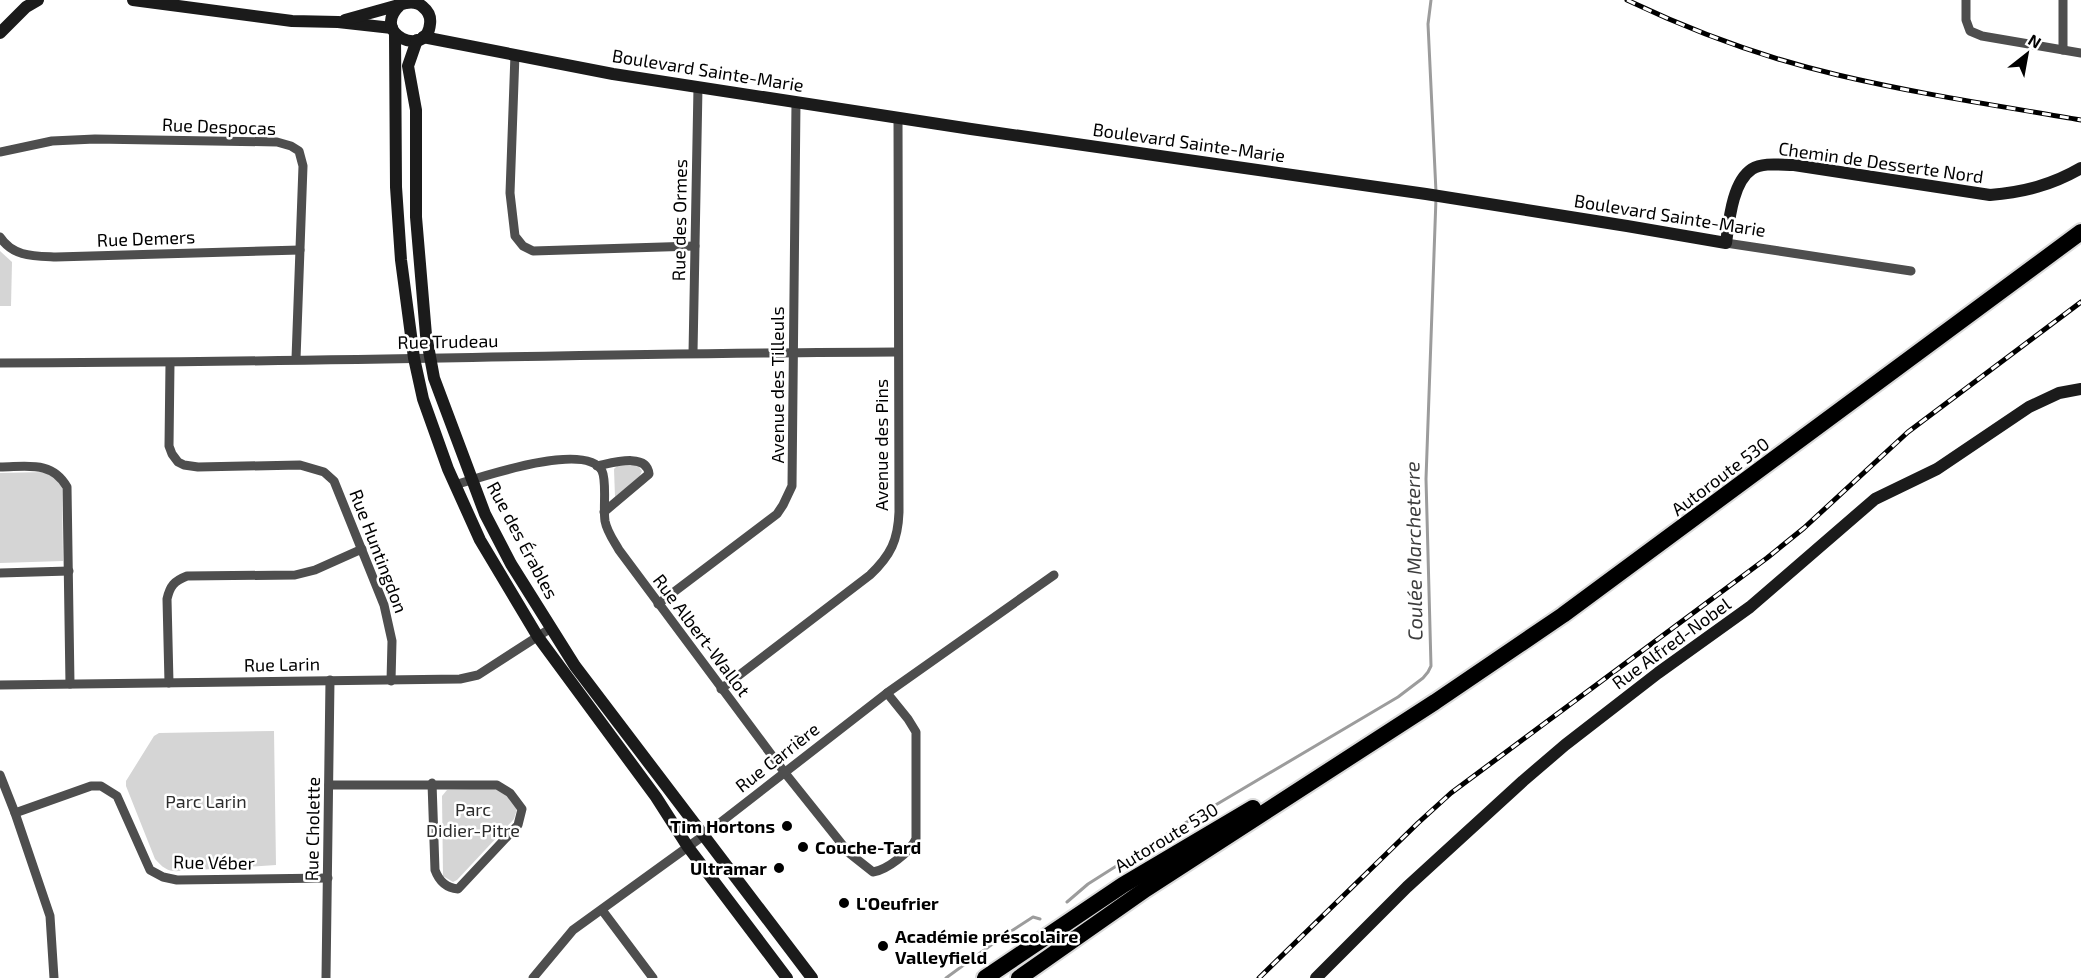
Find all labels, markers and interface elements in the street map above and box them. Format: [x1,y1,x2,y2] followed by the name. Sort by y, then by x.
[1997,24,2057,84] north arrow
[2025,30,2045,52] text: N
[611,44,805,96] street label: Boulevard Sainte-Marie
[161,113,277,139] street label: Rue Despocas
[1091,118,1287,166] street label: Boulevard Sainte-Marie
[1777,137,1985,187] street label: Chemin de Desserte Nord
[667,159,691,281] street label: Rue des Ormes
[1573,189,1767,241] street label: Boulevard Sainte-Marie
[96,225,196,251] street label: Rue Demers
[766,306,788,464] street label: Avenue des Tilleuls
[397,329,499,353] street label: Rue Trudeau
[870,379,892,511] street label: Avenue des Pins
[1667,432,1773,520] street label: Autoroute 530
[1399,461,1427,641] water label: Coulée Marcheterre
[483,478,563,602] street label: Rue des Érables
[345,486,413,616] street label: Rue Huntingdon
[649,569,755,701] street label: Rue Albert-Wallot
[1607,592,1735,693] street label: Rue Alfred-Nobel
[244,652,320,676] street label: Rue Larin
[731,717,823,797] street label: Rue Carrière
[300,777,324,881] street label: Rue Cholette
[165,790,247,812] park label: Parc Larin
[1110,797,1222,877] street label: Autoroute 530
[426,798,520,841] park label: Parc Didier-Pitre
[670,815,775,837] place label: Tim Hortons
[780,819,794,833] marker: Tim Hortons
[815,836,921,858] place label: Couche-Tard
[796,840,810,854] marker: Couche-Tard
[173,850,255,874] street label: Rue Véber
[690,857,767,879] place label: Ultramar
[772,861,786,875] marker: Ultramar
[856,892,939,914] place label: L'Oeufrier
[837,896,851,910] marker: L'Oeufrier
[895,925,1078,968] place label: Académie préscolaire Valleyfield
[876,939,890,953] marker: Académie préscolaire Valleyfield

